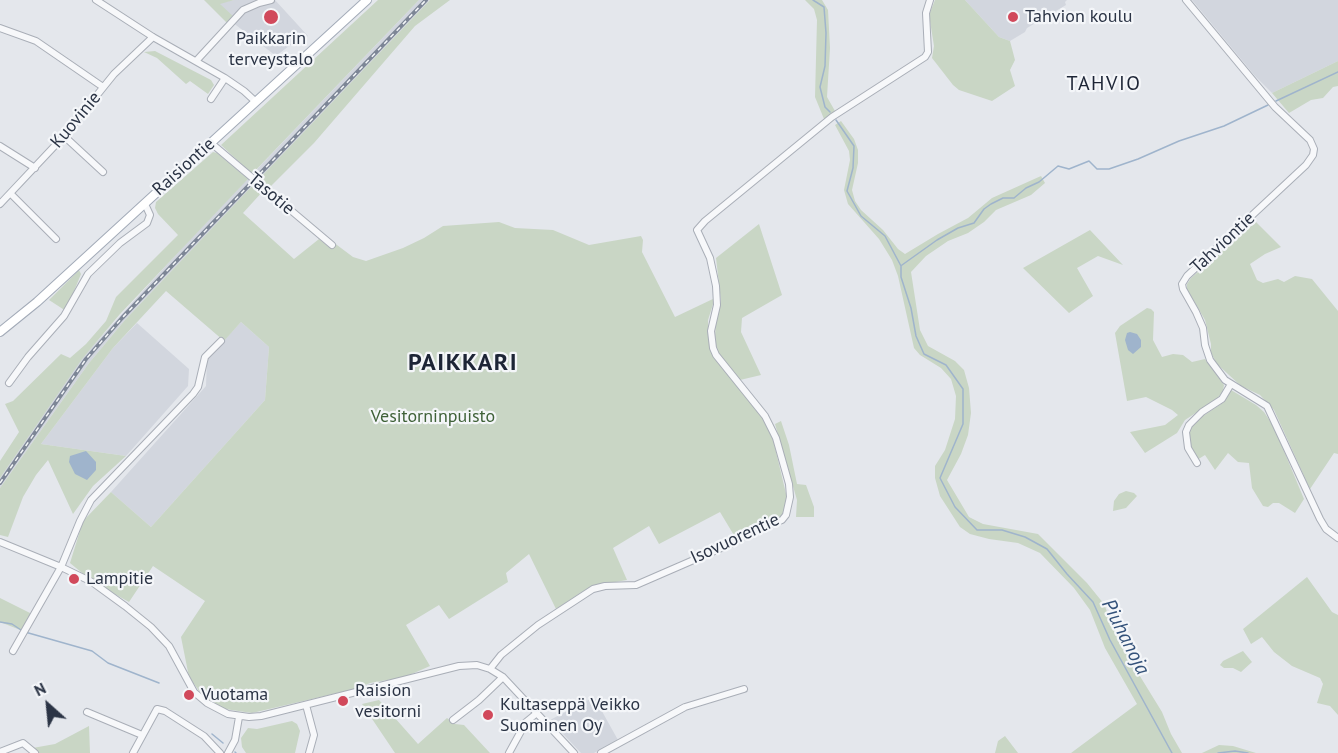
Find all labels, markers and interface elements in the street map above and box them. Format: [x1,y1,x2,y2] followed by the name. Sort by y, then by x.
[1025,6,1132,28] place label: Tahvion koulu
[262,8,280,26] marker: Paikkarin terveystalo
[1006,10,1020,24] marker: Tahvion koulu
[229,28,313,70] place label: Paikkarin terveystalo
[1067,72,1141,96] district label: TAHVIO
[46,87,106,153] street label: Kuovinie
[148,133,220,201] street label: Raisiontie
[243,168,299,220] street label: Tasotie
[1186,208,1260,278] street label: Tahviontie
[408,349,518,377] district label: PAIKKARI
[371,406,495,428] park label: Vesitorninpuisto
[687,509,783,569] street label: Isovuorentie
[86,568,153,590] place label: Lampitie
[67,572,81,586] marker: Lampitie
[1096,595,1154,679] water label: Piuhanoja
[18,675,78,735] north arrow
[31,678,49,700] text: N
[355,680,421,722] place label: Raision vesitorni
[201,684,268,706] place label: Vuotama
[182,688,196,702] marker: Vuotama
[336,694,350,708] marker: Raision vesitorni
[500,694,640,736] place label: Kultaseppä Veikko Suominen Oy
[481,708,495,722] marker: Kultaseppä Veikko Suominen Oy

